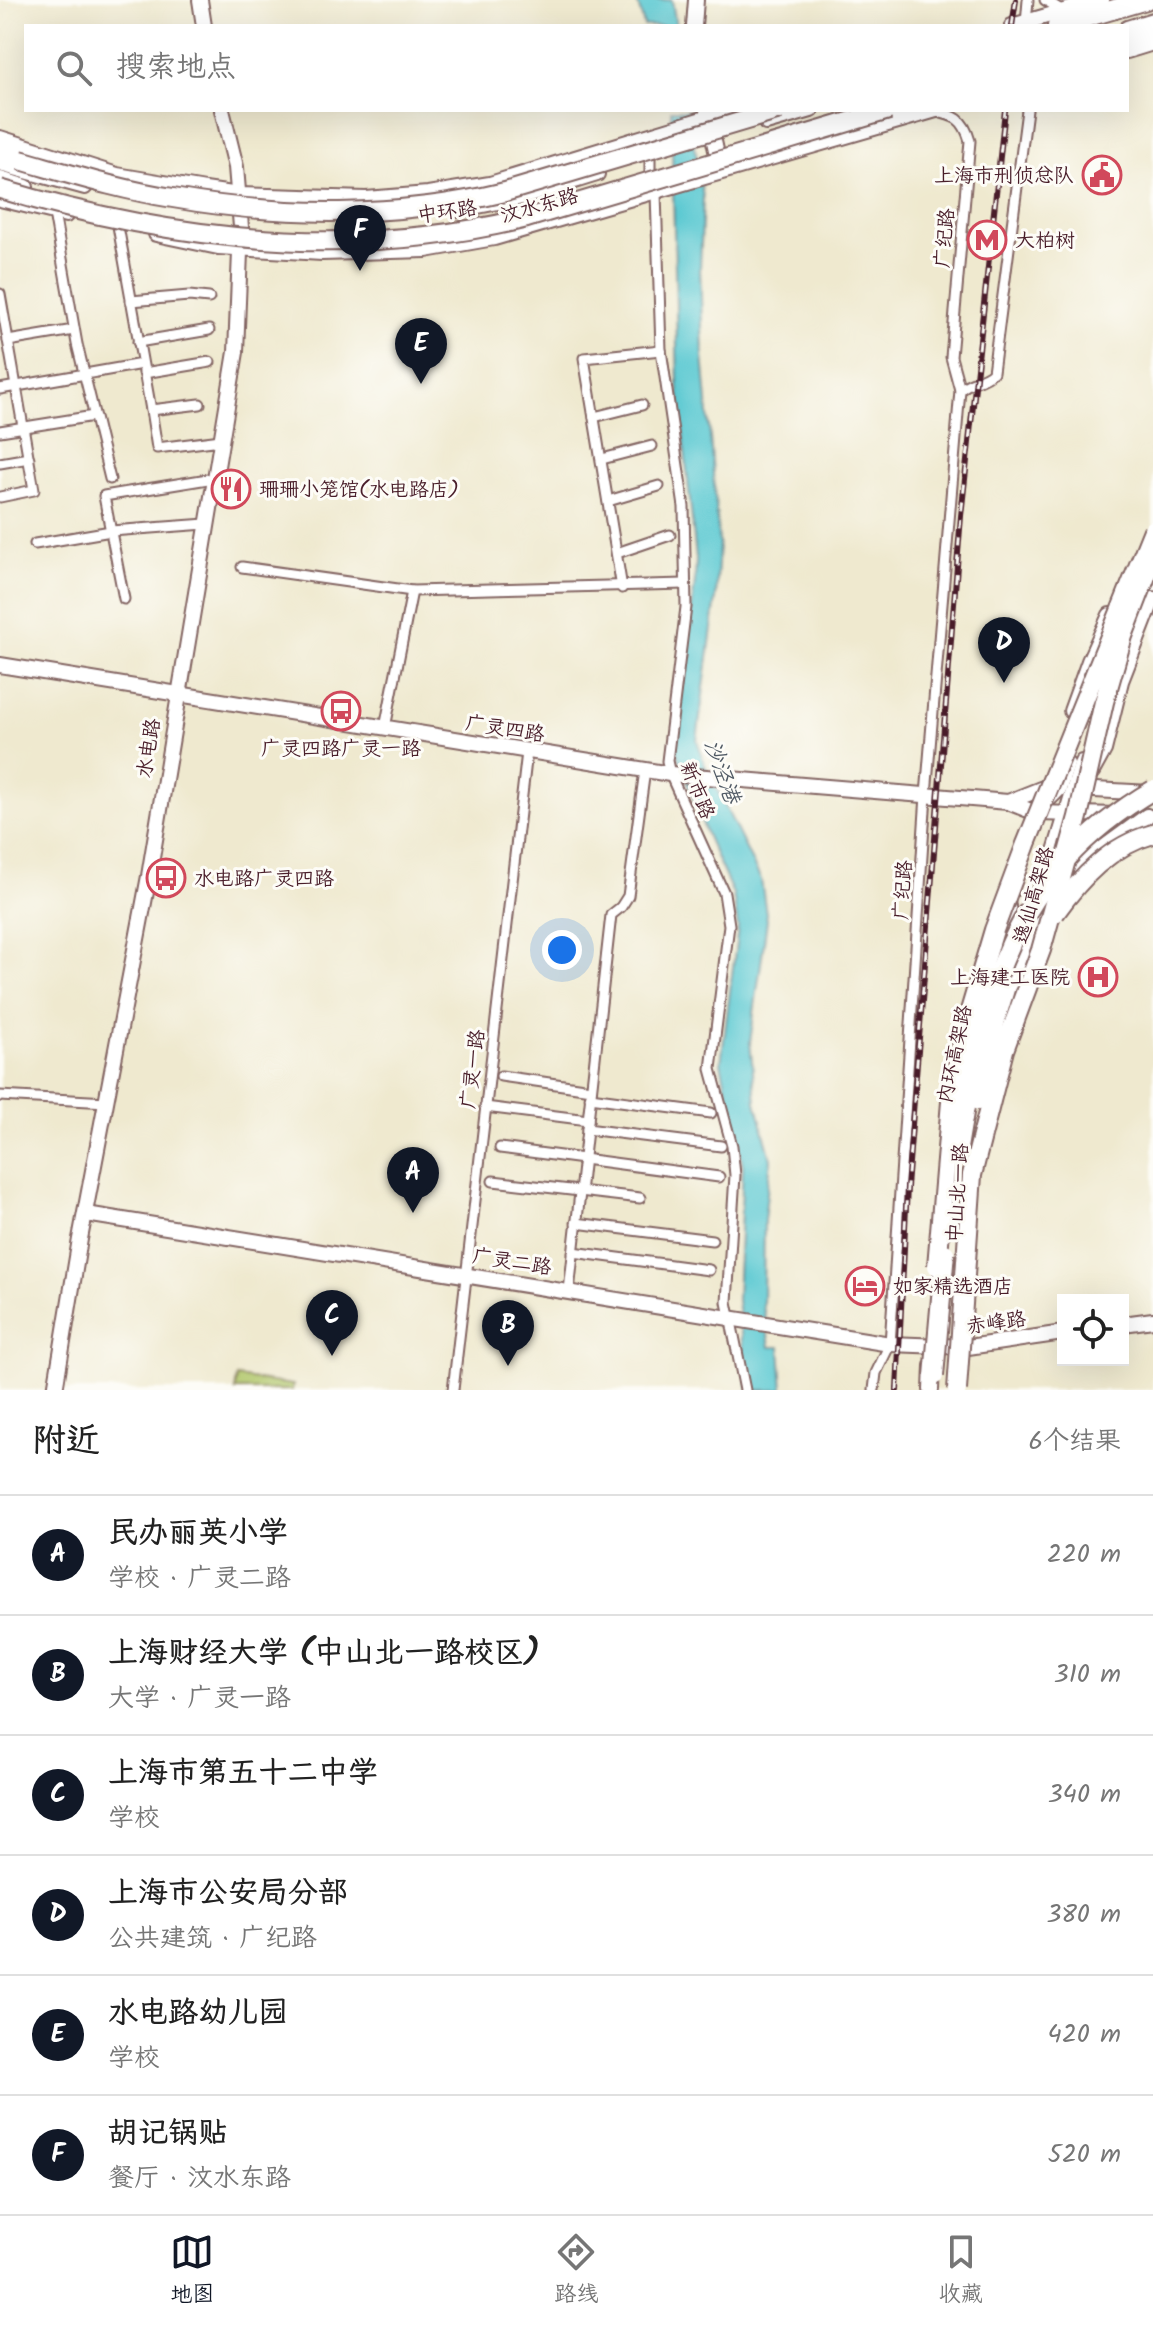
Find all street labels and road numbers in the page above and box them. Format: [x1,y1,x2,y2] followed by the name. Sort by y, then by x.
[497,180,583,233] street label: 汶水东路
[415,193,480,233] street label: 中环路
[927,206,965,269] street label: 广纪路
[463,708,548,752] street label: 广灵四路
[129,715,171,780] street label: 水电路
[670,757,723,825] street label: 新市路
[1006,842,1064,948] street label: 逸仙高架路
[886,858,922,921] street label: 广纪路
[930,1001,982,1107] street label: 内环高架路
[453,1027,495,1111] street label: 广灵一路
[940,1141,979,1244] street label: 中山北一路
[470,1241,555,1285] street label: 广灵二路
[964,1304,1029,1344] street label: 赤峰路

